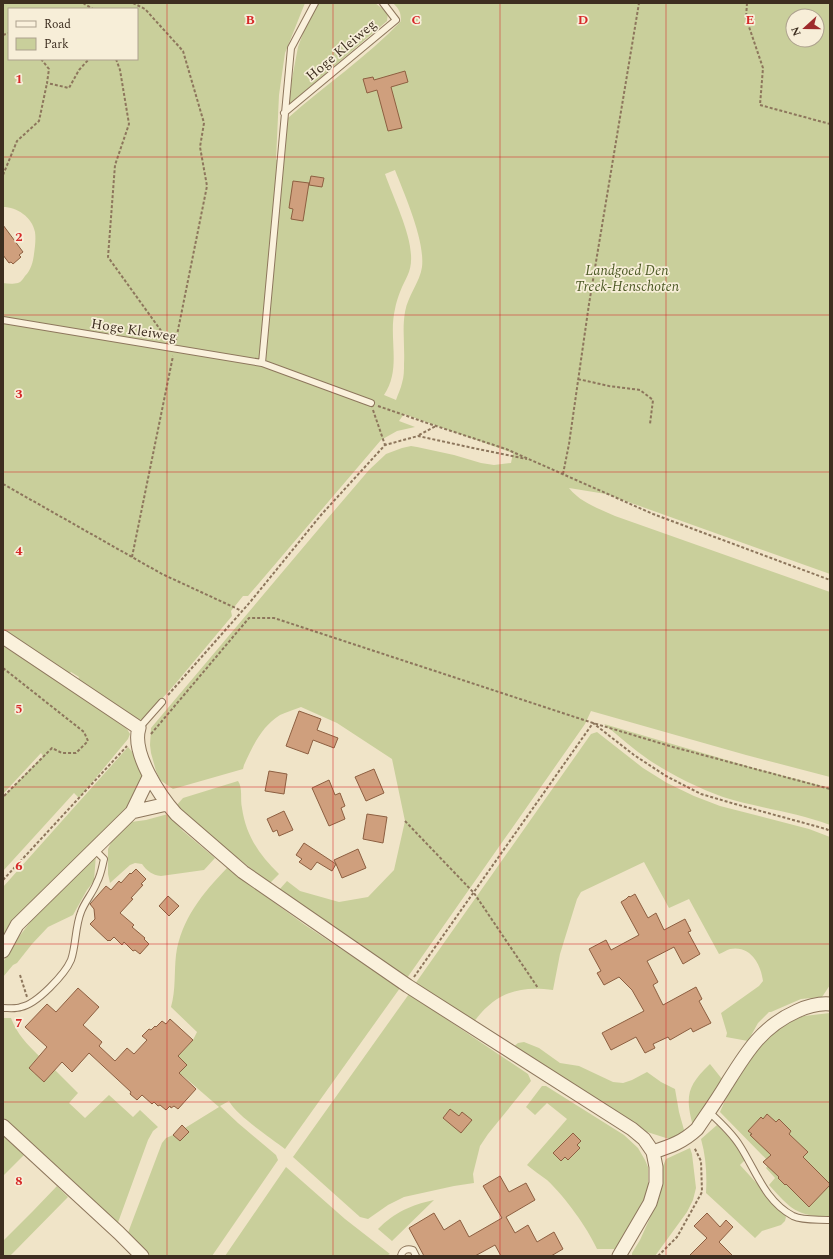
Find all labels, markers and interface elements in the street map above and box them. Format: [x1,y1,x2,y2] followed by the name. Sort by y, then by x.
[8,8,138,60] legend
[785,8,825,48] north arrow
[245,10,255,30] text: B
[411,10,421,30] text: C
[578,10,588,30] text: D
[746,10,755,30] text: E
[301,14,381,86] street label: Hoge Kleiweg
[44,15,71,34] text: Road
[787,24,806,39] text: N
[44,35,69,54] text: Park
[15,69,23,89] text: 1
[15,227,23,247] text: 2
[575,260,680,297] park label: Landgoed Den Treek-Henschoten
[90,313,178,347] street label: Hoge Kleiweg
[15,384,23,404] text: 3
[15,541,23,561] text: 4
[15,699,23,719] text: 5
[15,856,23,876] text: 6
[15,1013,23,1033] text: 7
[15,1171,23,1191] text: 8

